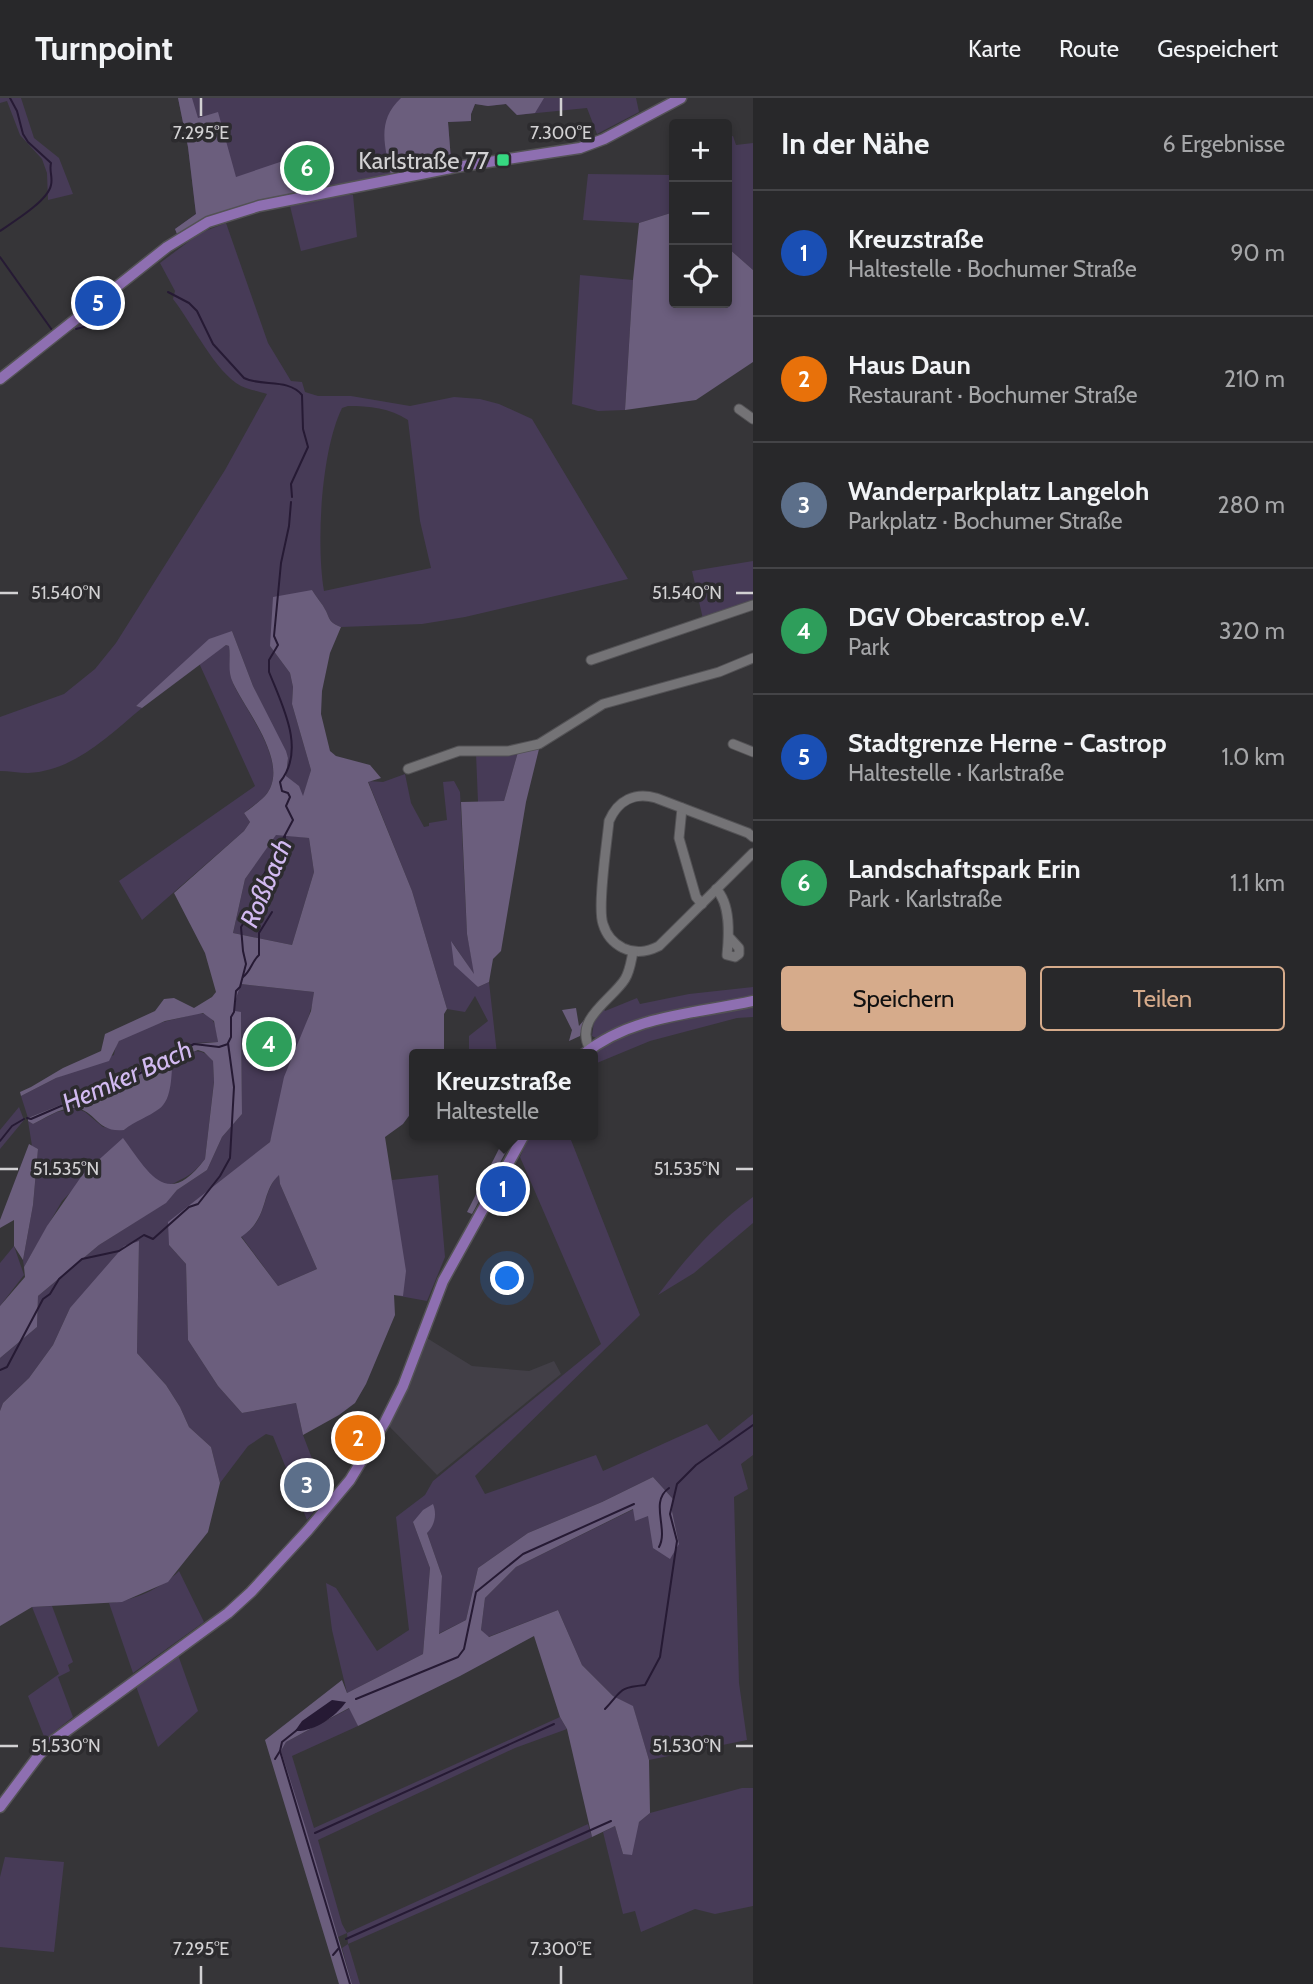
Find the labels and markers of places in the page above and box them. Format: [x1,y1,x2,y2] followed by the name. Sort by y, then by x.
[284,142,330,194] pin: 6
[358,146,489,175] place label: Karlstraße 77
[495,152,511,168] marker: Karlstraße 77
[75,277,121,329] pin: 5
[246,1018,292,1070] pin: 4
[480,1163,526,1215] pin: 1
[335,1412,381,1464] pin: 2
[284,1459,330,1511] pin: 3

